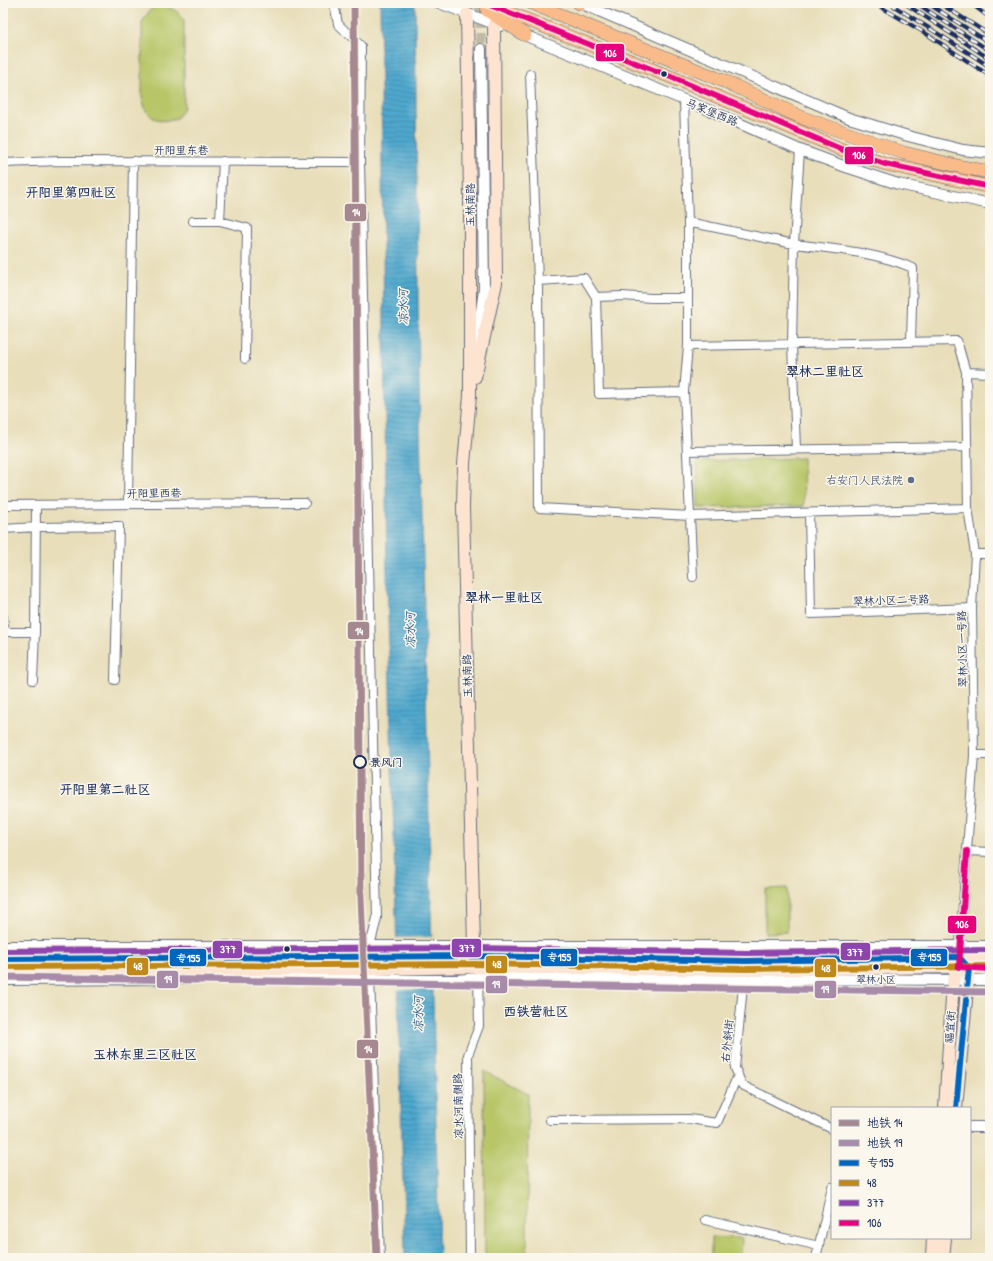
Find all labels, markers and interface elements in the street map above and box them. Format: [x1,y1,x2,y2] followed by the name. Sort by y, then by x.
[595,43,625,62] line badge: 106
[603,46,617,60] text: 106
[659,69,669,79] unlabelled marker
[684,95,740,129] street label: 马家堡西路
[154,143,209,157] street label: 开阳里东巷
[844,146,874,165] line badge: 106
[852,148,866,162] text: 106
[25,183,117,201] district label: 开阳里第四社区
[463,183,477,227] street label: 玉林南路
[344,203,367,222] line badge: 14
[352,205,360,219] text: 14
[394,287,412,325] water label: 凉水河
[786,362,864,380] district label: 翠林二里社区
[826,473,903,487] place label: 右安门人民法院
[906,475,916,485] marker: 右安门人民法院
[126,486,182,500] street label: 开阳里西巷
[465,588,543,606] district label: 翠林一里社区
[852,592,930,608] street label: 翠林小区二号路
[401,610,419,648] water label: 凉水河
[954,610,970,688] street label: 翠林小区一号路
[347,621,370,640] line badge: 14
[355,624,363,638] text: 14
[460,654,474,698] street label: 玉林南路
[353,755,367,769] marker: 景风门
[370,755,403,769] place label: 景风门
[59,780,151,798] district label: 开阳里第二社区
[947,915,977,934] line badge: 106
[955,917,969,931] text: 106
[451,938,482,958] line badge: 377
[212,940,243,959] line badge: 377
[459,941,475,955] text: 377
[220,942,236,956] text: 377
[840,942,871,961] line badge: 377
[282,944,292,954] unlabelled marker
[847,945,863,959] text: 377
[169,948,207,967] line badge: 专155
[540,948,578,967] line badge: 专155
[910,948,948,967] line badge: 专155
[547,950,571,964] text: 专155
[917,950,941,964] text: 专155
[176,951,200,965] text: 专155
[485,955,508,974] line badge: 48
[126,957,149,976] line badge: 48
[493,957,502,971] text: 48
[814,958,837,978] line badge: 48
[134,959,143,973] text: 48
[822,961,831,975] text: 48
[871,962,881,972] marker: 翠林小区
[156,970,179,989] line badge: 19
[164,972,172,986] text: 19
[856,973,896,986] place label: 翠林小区
[485,975,508,994] line badge: 19
[492,977,500,991] text: 19
[814,980,837,999] line badge: 19
[821,982,829,996] text: 19
[409,994,427,1032] water label: 凉水河
[503,1002,569,1020] district label: 西铁营社区
[942,1009,958,1044] street label: 福宜街
[718,1017,736,1064] street label: 右外斜街
[356,1039,379,1059] line badge: 14
[364,1042,372,1056] text: 14
[93,1045,197,1063] district label: 玉林东里三区社区
[450,1073,466,1139] street label: 凉水河南侧路
[831,1107,971,1239] legend
[867,1114,903,1131] text: 地铁 14
[867,1134,903,1151] text: 地铁 19
[867,1154,894,1171] text: 专155
[867,1174,877,1191] text: 48
[867,1194,884,1211] text: 377
[867,1214,882,1231] text: 106

